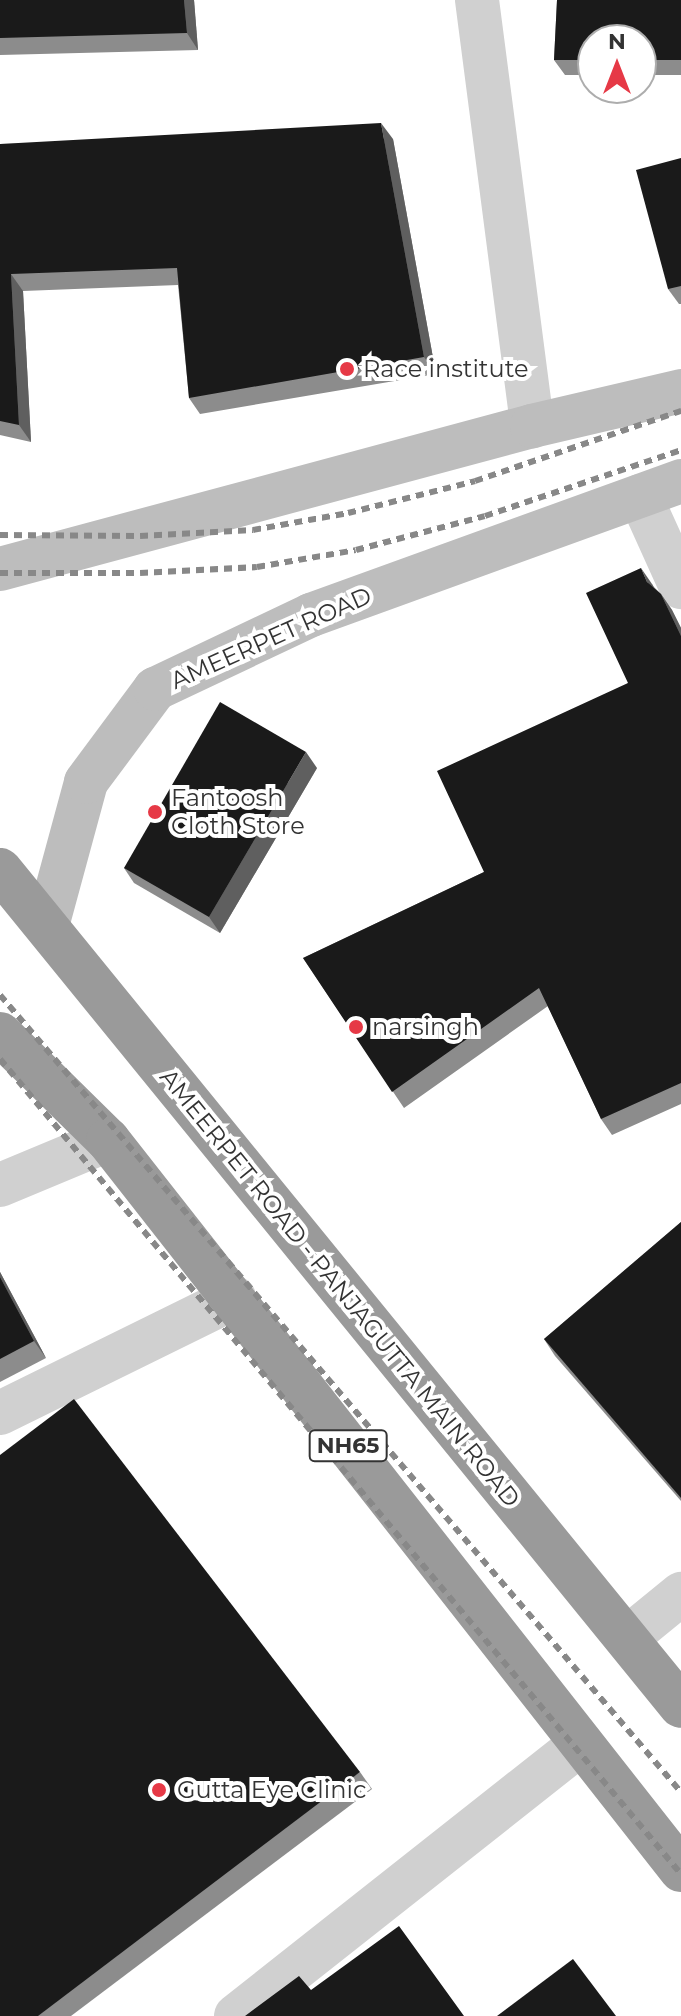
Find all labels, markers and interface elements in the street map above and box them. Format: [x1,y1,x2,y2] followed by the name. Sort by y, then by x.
[577,24,657,104] north arrow
[608,28,626,55] text: N
[363,355,529,383] place label: Race institute
[338,360,356,378] marker: Race institute
[166,581,376,695] street label: AMEERPET ROAD
[171,784,305,840] place label: Fantoosh Cloth Store
[146,803,164,821] marker: Fantoosh Cloth Store
[372,1013,479,1041] place label: narsingh
[347,1018,365,1036] marker: narsingh
[154,1063,526,1513] street label: AMEERPET ROAD - PANJAGUTTA MAIN ROAD
[308,1428,388,1464] road number: NH65
[177,1776,366,1804] place label: Gutta Eye Clinic
[148,1779,170,1801] marker: Gutta Eye Clinic

